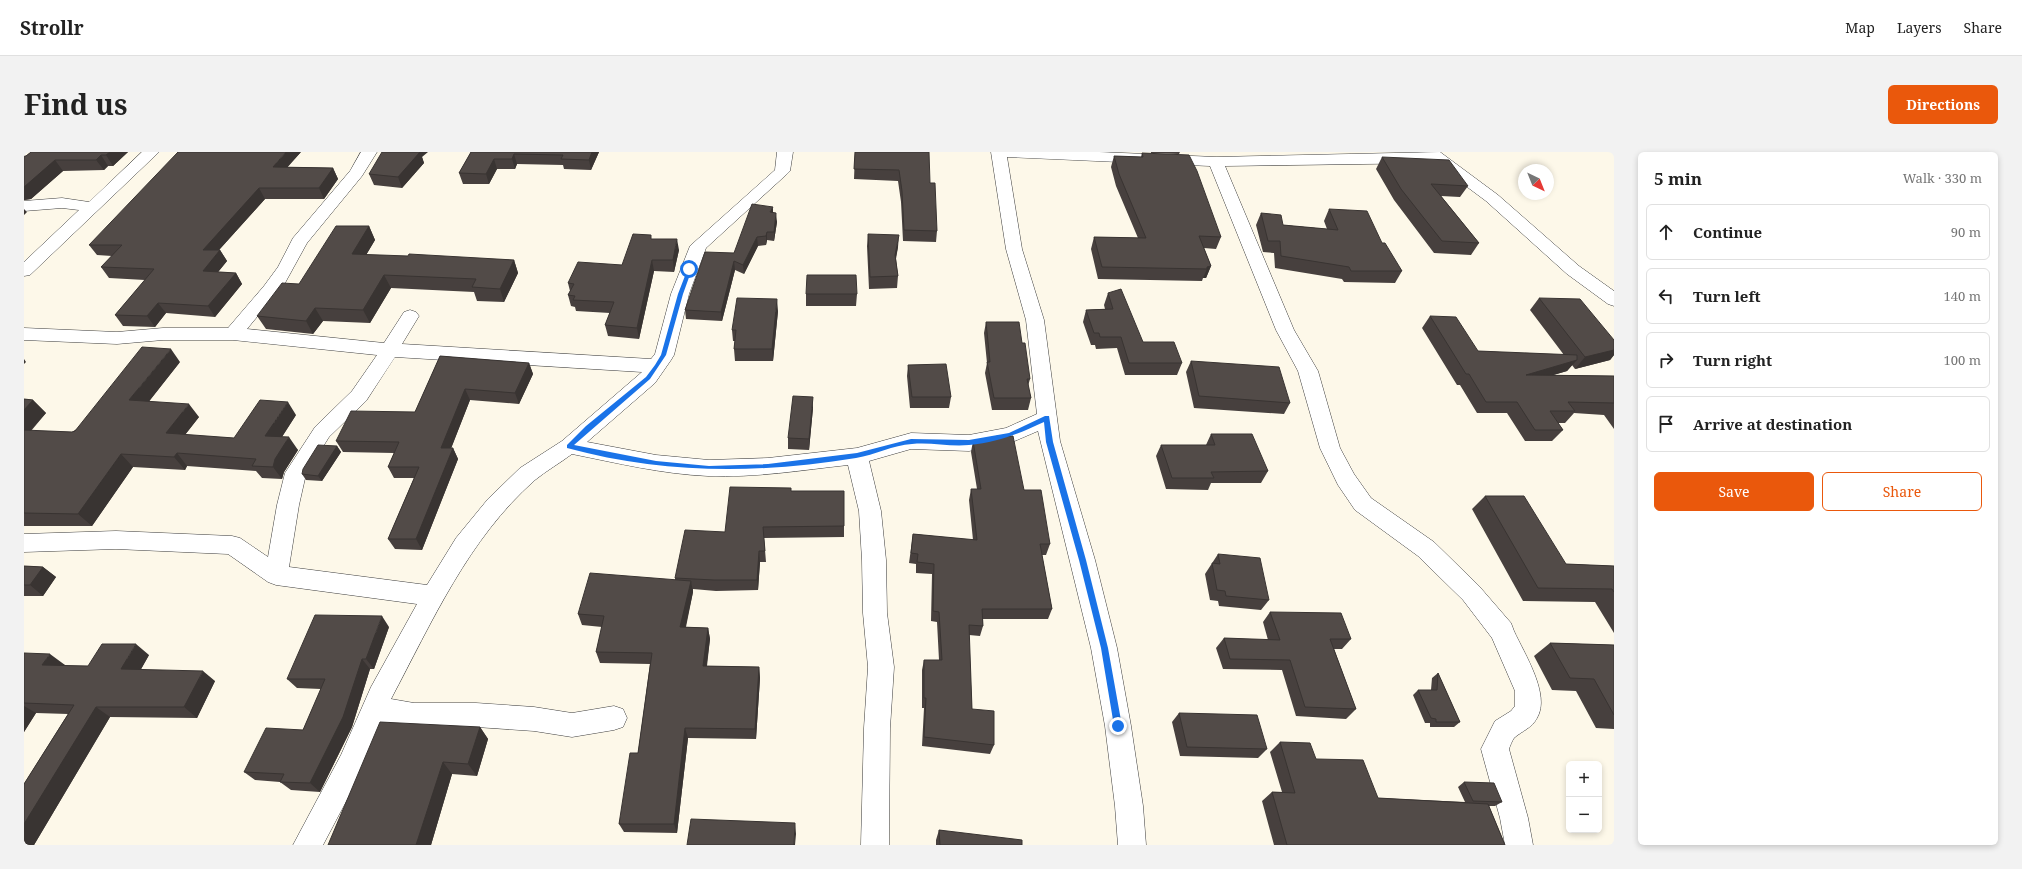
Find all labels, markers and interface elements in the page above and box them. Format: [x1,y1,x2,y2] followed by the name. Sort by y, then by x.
[20,15,84,41] text: Strollr
[1845,18,1875,37] text: Map
[1897,18,1942,37] text: Layers
[1964,18,2002,37] text: Share
[24,85,128,123] text: Find us
[1888,85,1998,124] button: Directions
[1518,164,1554,200] north arrow
[1654,167,1702,190] text: 5 min
[1903,169,1982,187] text: Walk · 330 m
[1655,221,1677,243] icon: ahead
[1693,222,1762,242] text: Continue
[1951,223,1981,241] text: 90 m
[680,260,698,278] route start
[1655,285,1677,307] icon: left
[1693,286,1761,306] text: Turn left
[1944,287,1981,305] text: 140 m
[1655,349,1677,371] icon: right
[1693,350,1772,370] text: Turn right
[1944,351,1981,369] text: 100 m
[1655,413,1677,435] icon: arrive
[1693,414,1852,434] text: Arrive at destination
[1654,472,1814,511] button: Save
[1822,472,1982,511] button: Share
[1109,717,1127,735] route end
[1566,761,1602,833] map controls
[1566,761,1602,797] button: +
[1566,797,1602,833] button: −

